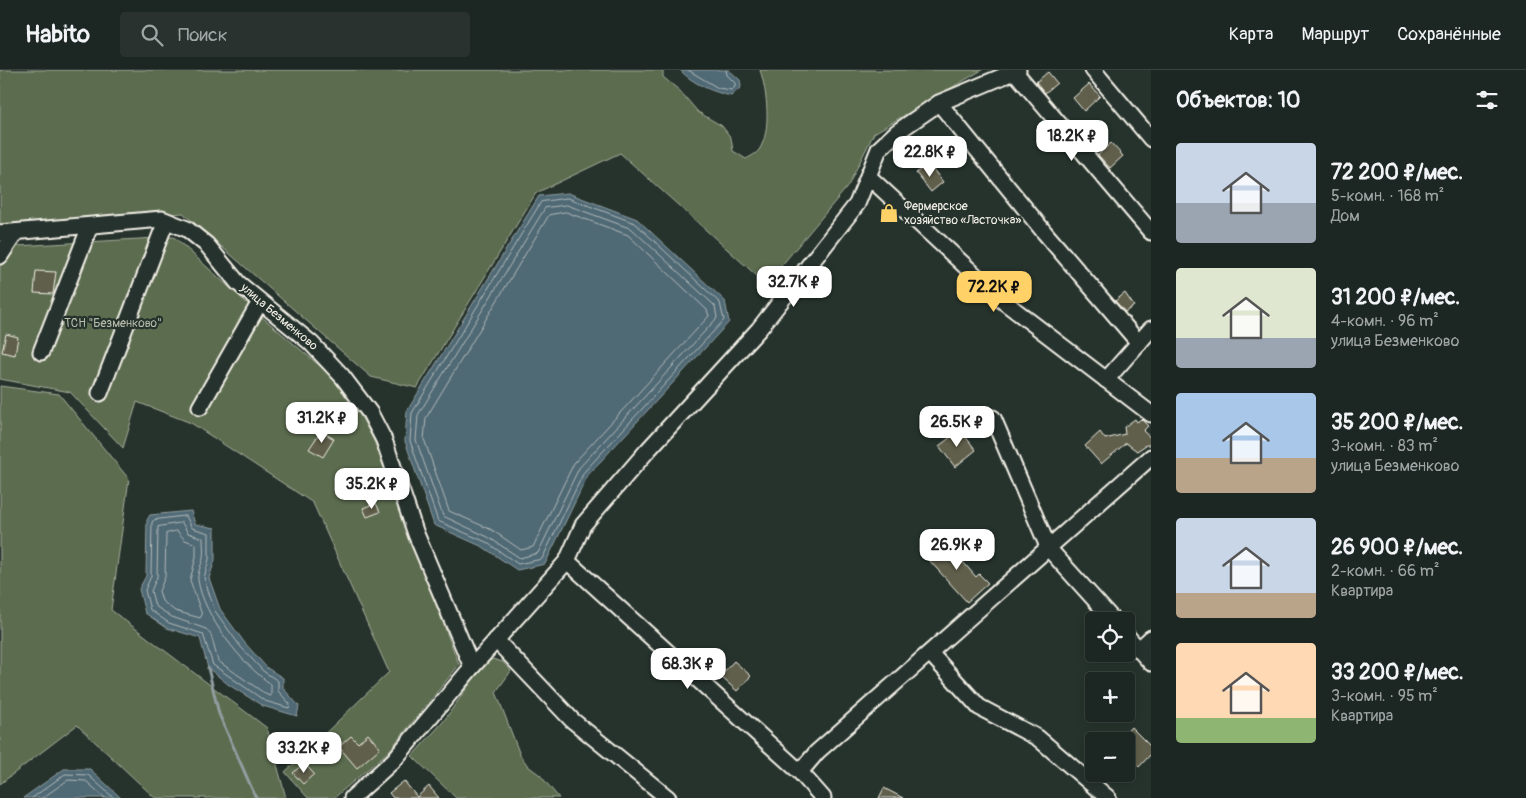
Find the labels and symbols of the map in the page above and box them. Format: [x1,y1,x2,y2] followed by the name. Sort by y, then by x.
[1026,119,1118,162] pin: 18.2K ₽
[884,136,976,178] pin: 22.8K ₽
[904,199,1021,228] place label: Фермерское хозяйство «Ласточка»
[878,202,900,224] shop icon: Фермерское хозяйство «Ласточка»
[748,266,840,308] pin: 32.7K ₽
[948,270,1040,313] pin: 72.2K ₽
[237,280,321,354] street label: улица Безменково
[64,316,162,331] park label: ТСН "Безменково"
[276,402,368,444] pin: 31.2K ₽
[911,406,1003,448] pin: 26.5K ₽
[326,468,418,510] pin: 35.2K ₽
[911,528,1003,571] pin: 26.9K ₽
[642,648,734,690] pin: 68.3K ₽
[258,732,350,774] pin: 33.2K ₽

